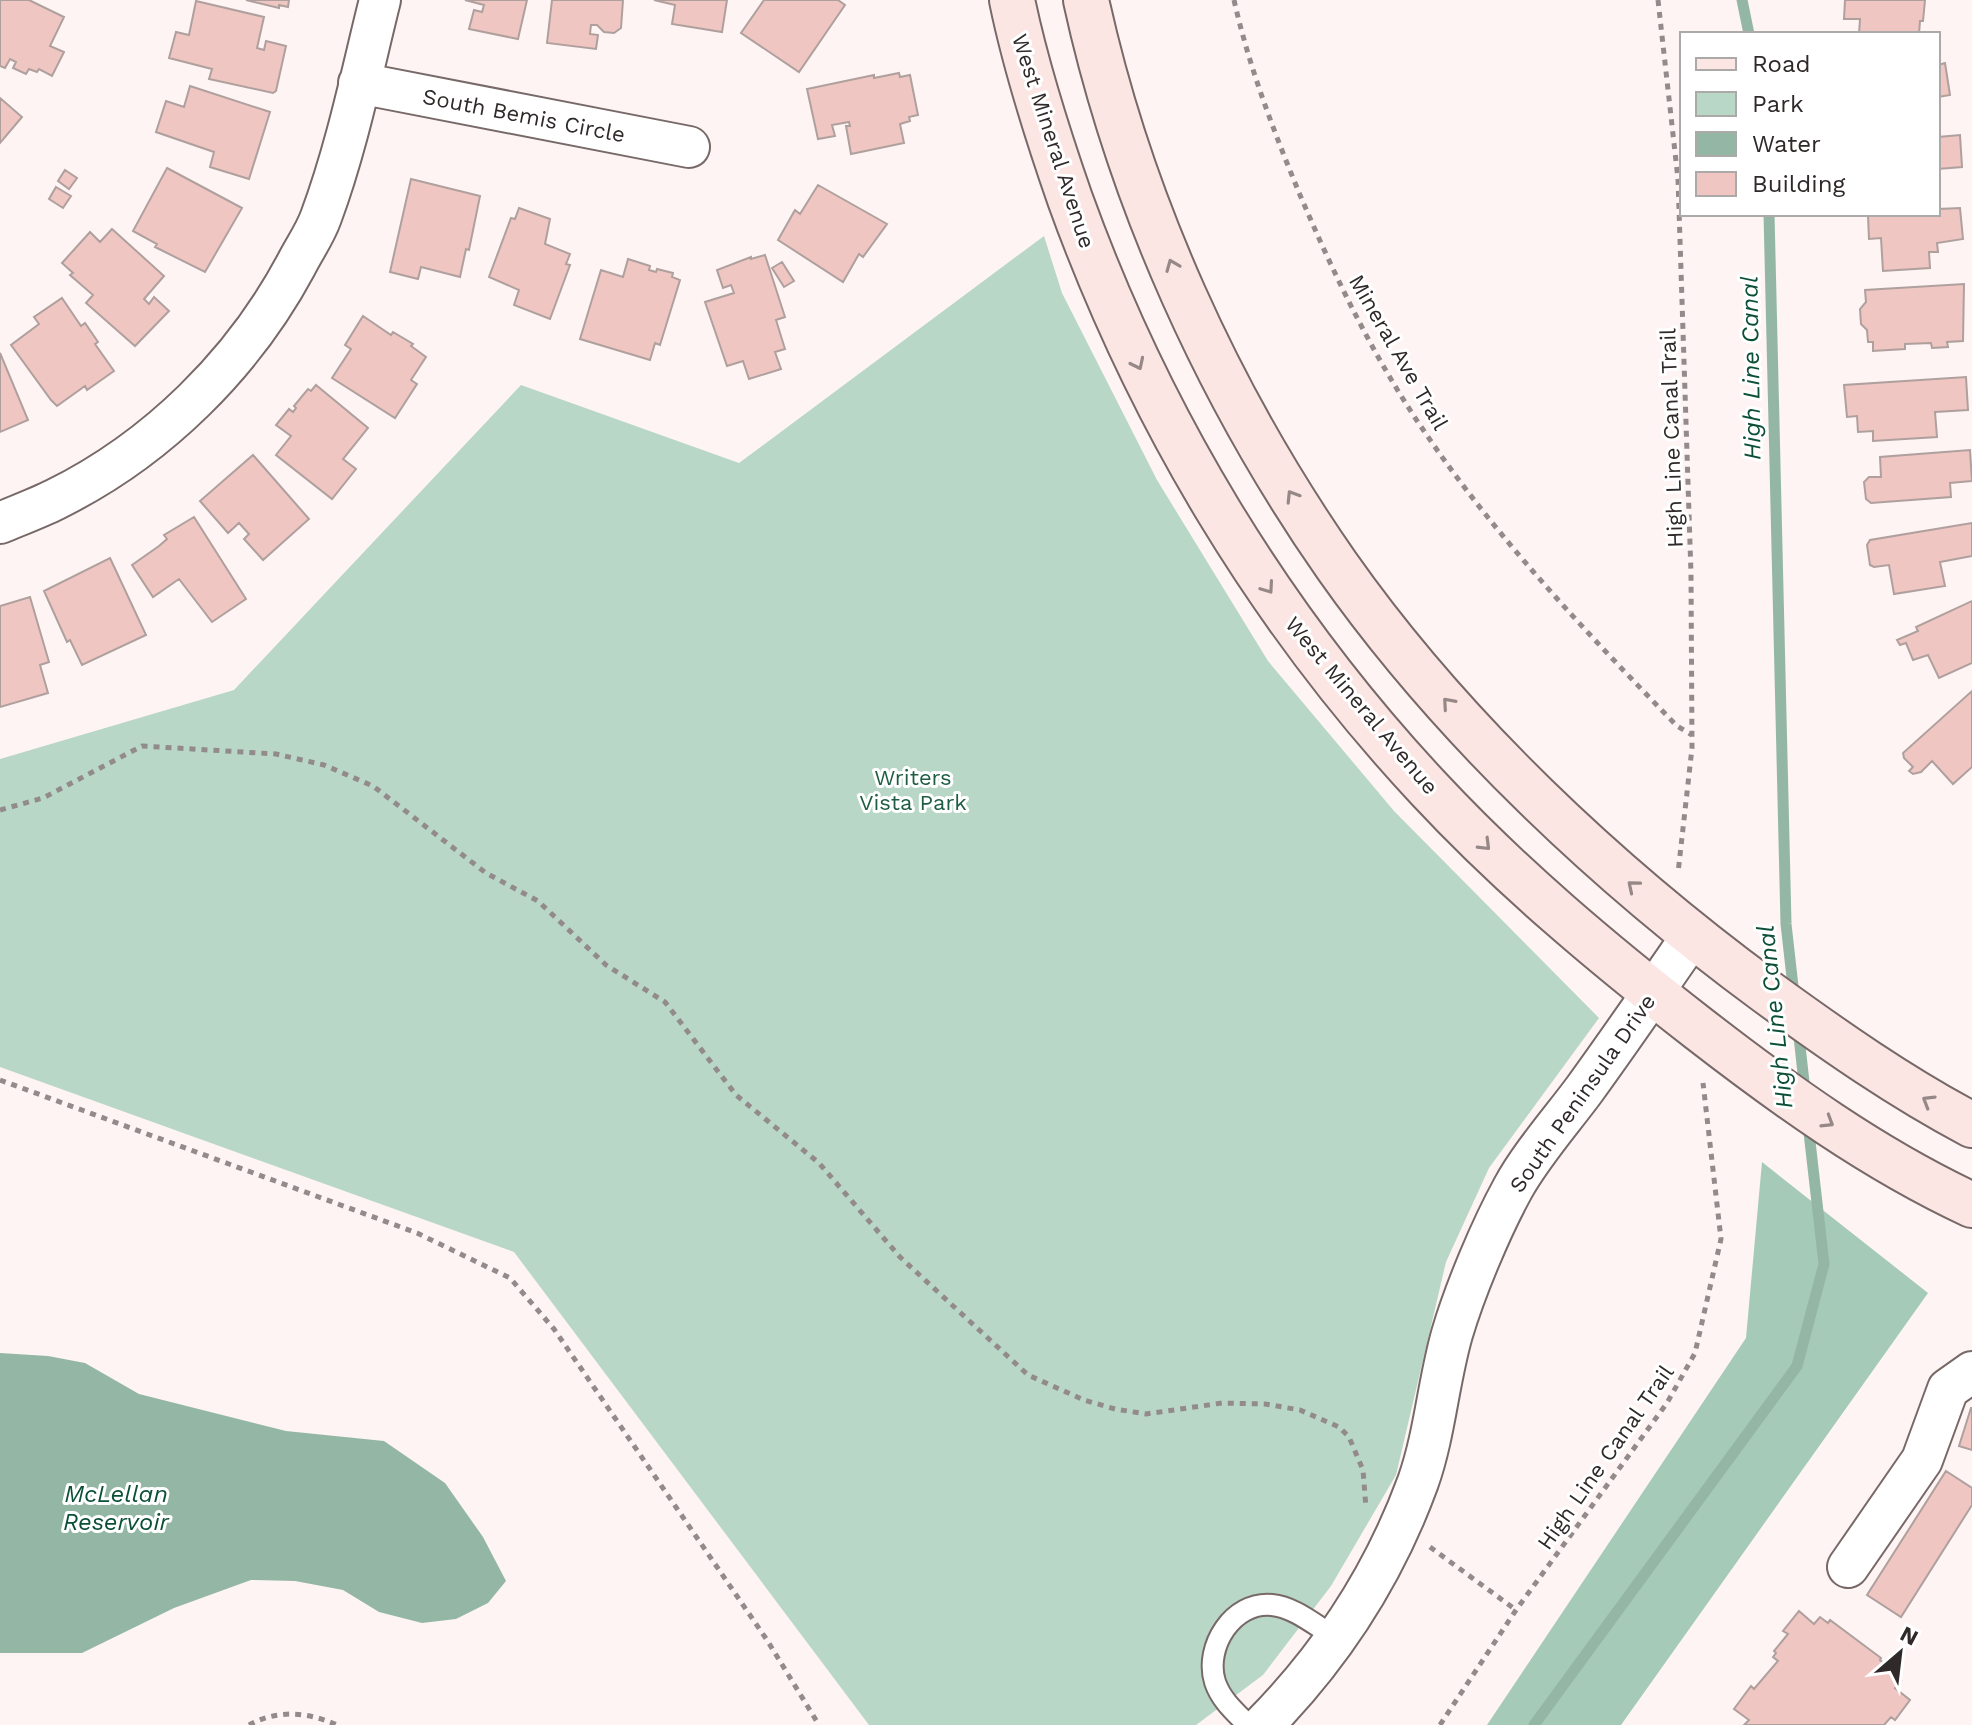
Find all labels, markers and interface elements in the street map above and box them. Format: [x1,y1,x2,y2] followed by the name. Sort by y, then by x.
[1007,31,1100,251] street label: West Mineral Avenue
[1680,32,1940,216] legend
[1752,50,1811,78] text: Road
[421,84,627,147] street label: South Bemis Circle
[1752,90,1804,118] text: Park
[1752,130,1821,158] text: Water
[1752,170,1845,198] text: Building
[1165,259,1181,273] one-way arrow
[1344,270,1453,434] street label: Mineral Ave Trail
[1735,276,1767,460] water label: High Line Canal
[1655,328,1688,548] street label: High Line Canal Trail
[1128,355,1144,370] one-way arrow
[1286,490,1301,504] one-way arrow
[1258,580,1273,594] one-way arrow
[1280,612,1443,799] street label: West Mineral Avenue
[1444,697,1458,712] one-way arrow
[859,765,967,815] park label: Writers Vista Park
[1476,836,1490,850] one-way arrow
[1628,881,1642,895] one-way arrow
[1751,924,1799,1110] water label: High Line Canal
[1504,989,1660,1197] street label: South Peninsula Drive
[1922,1095,1937,1111] one-way arrow
[1819,1112,1834,1128] one-way arrow
[1532,1360,1679,1554] street label: High Line Canal Trail
[63,1480,171,1536] water label: McLellan Reservoir
[1860,1613,1940,1693] north arrow
[1896,1621,1922,1651] text: N

